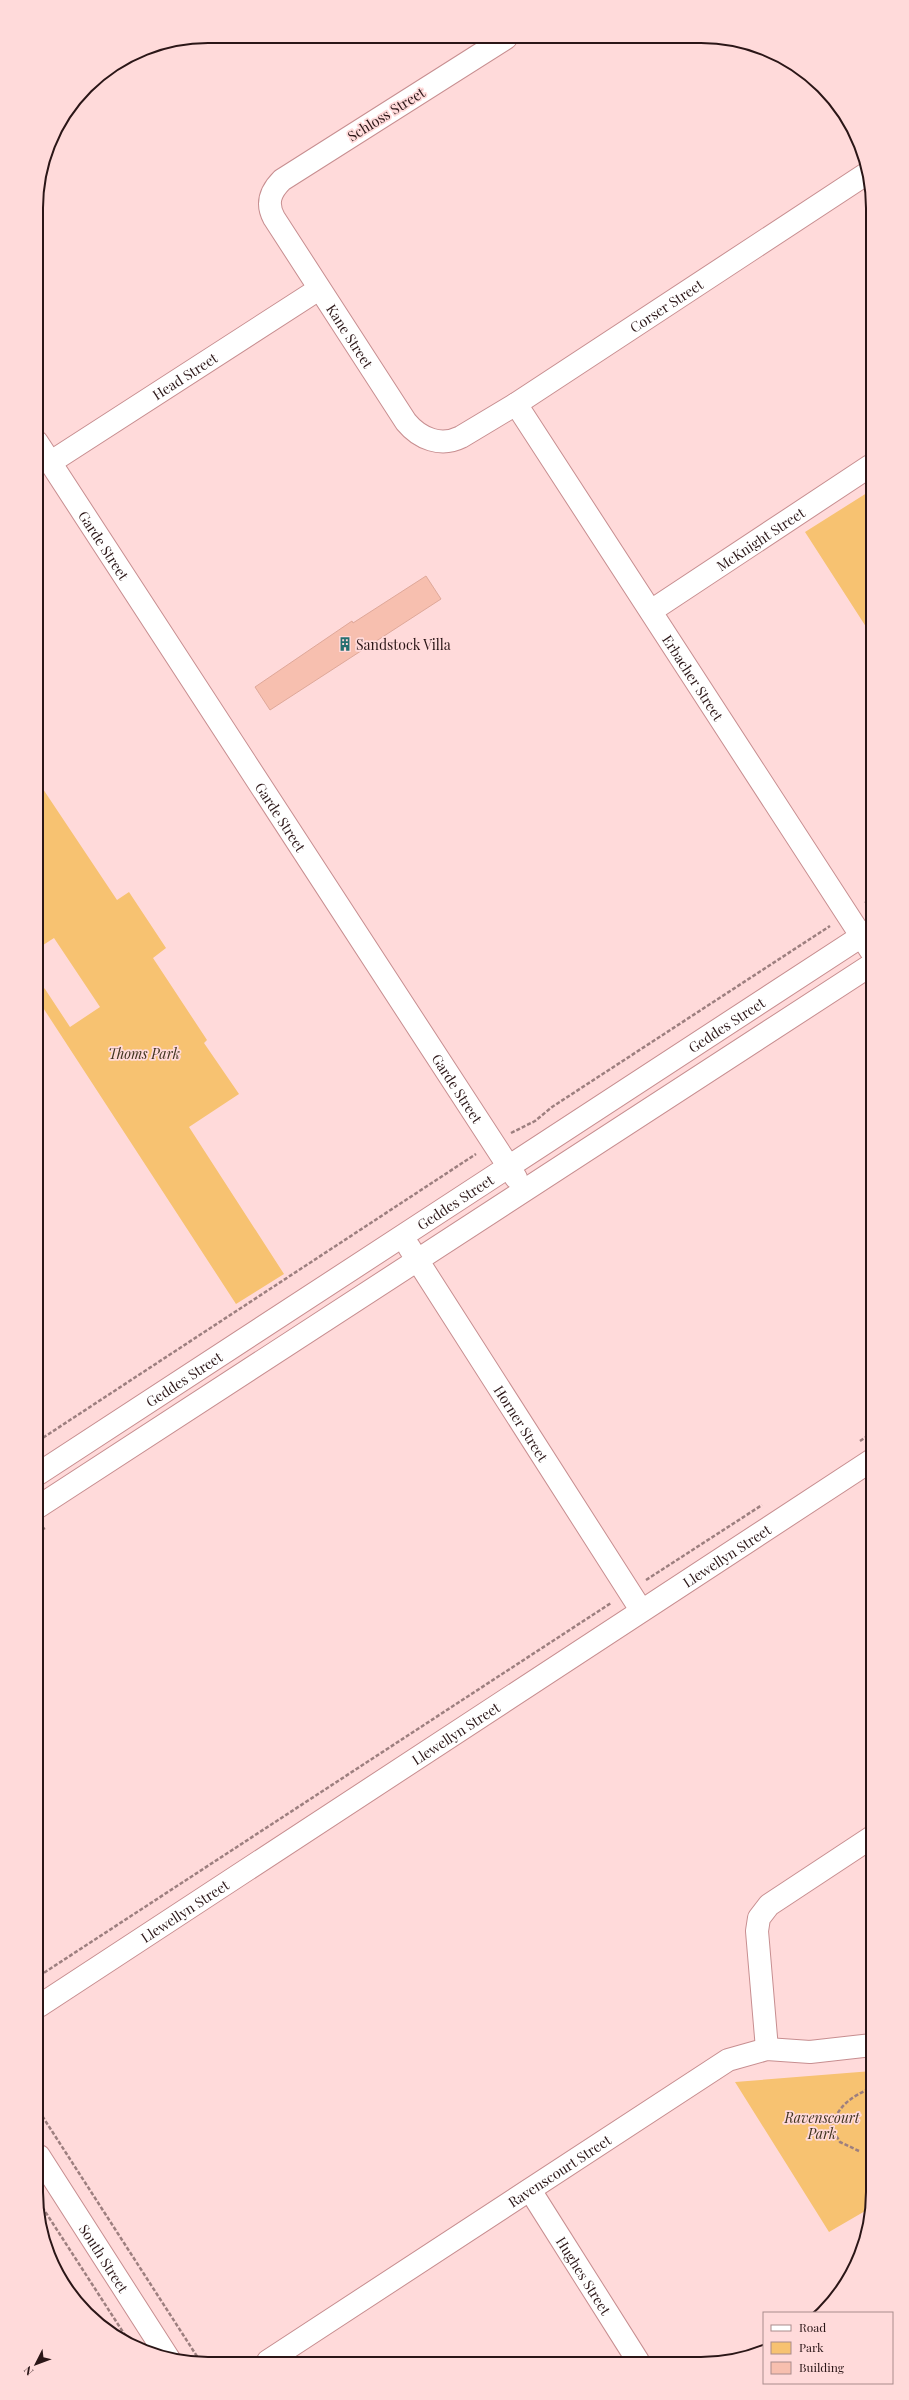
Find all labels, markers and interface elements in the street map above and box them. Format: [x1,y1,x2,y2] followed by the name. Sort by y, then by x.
[344,82,429,145] street label: Schloss Street
[626,274,707,336] street label: Corser Street
[323,300,379,372] street label: Kane Street
[148,347,222,404] street label: Head Street
[712,502,809,575] street label: McKnight Street
[75,507,134,584] street label: Garde Street
[659,631,729,725] street label: Erbacher Street
[356,635,451,654] place label: Sandstock Villa
[337,636,353,652] building icon: Sandstock Villa
[251,778,311,856] street label: Garde Street
[684,992,769,1056] street label: Geddes Street
[108,1044,180,1063] park label: Thoms Park
[428,1050,488,1127] street label: Garde Street
[413,1169,498,1234] street label: Geddes Street
[142,1346,226,1411] street label: Geddes Street
[490,1381,553,1466] street label: Horner Street
[679,1519,775,1591] street label: Llewellyn Street
[408,1697,504,1769] street label: Llewellyn Street
[137,1874,233,1946] street label: Llewellyn Street
[783,2108,861,2143] park label: Ravenscourt Park
[504,2129,615,2211] street label: Ravenscourt Street
[75,2220,134,2297] street label: South Street
[552,2233,616,2319] street label: Hughes Street
[763,2312,893,2384] legend
[799,2319,826,2335] text: Road
[799,2339,824,2355] text: Park
[16,2344,56,2384] north arrow
[799,2359,845,2375] text: Building
[20,2363,36,2379] text: N

